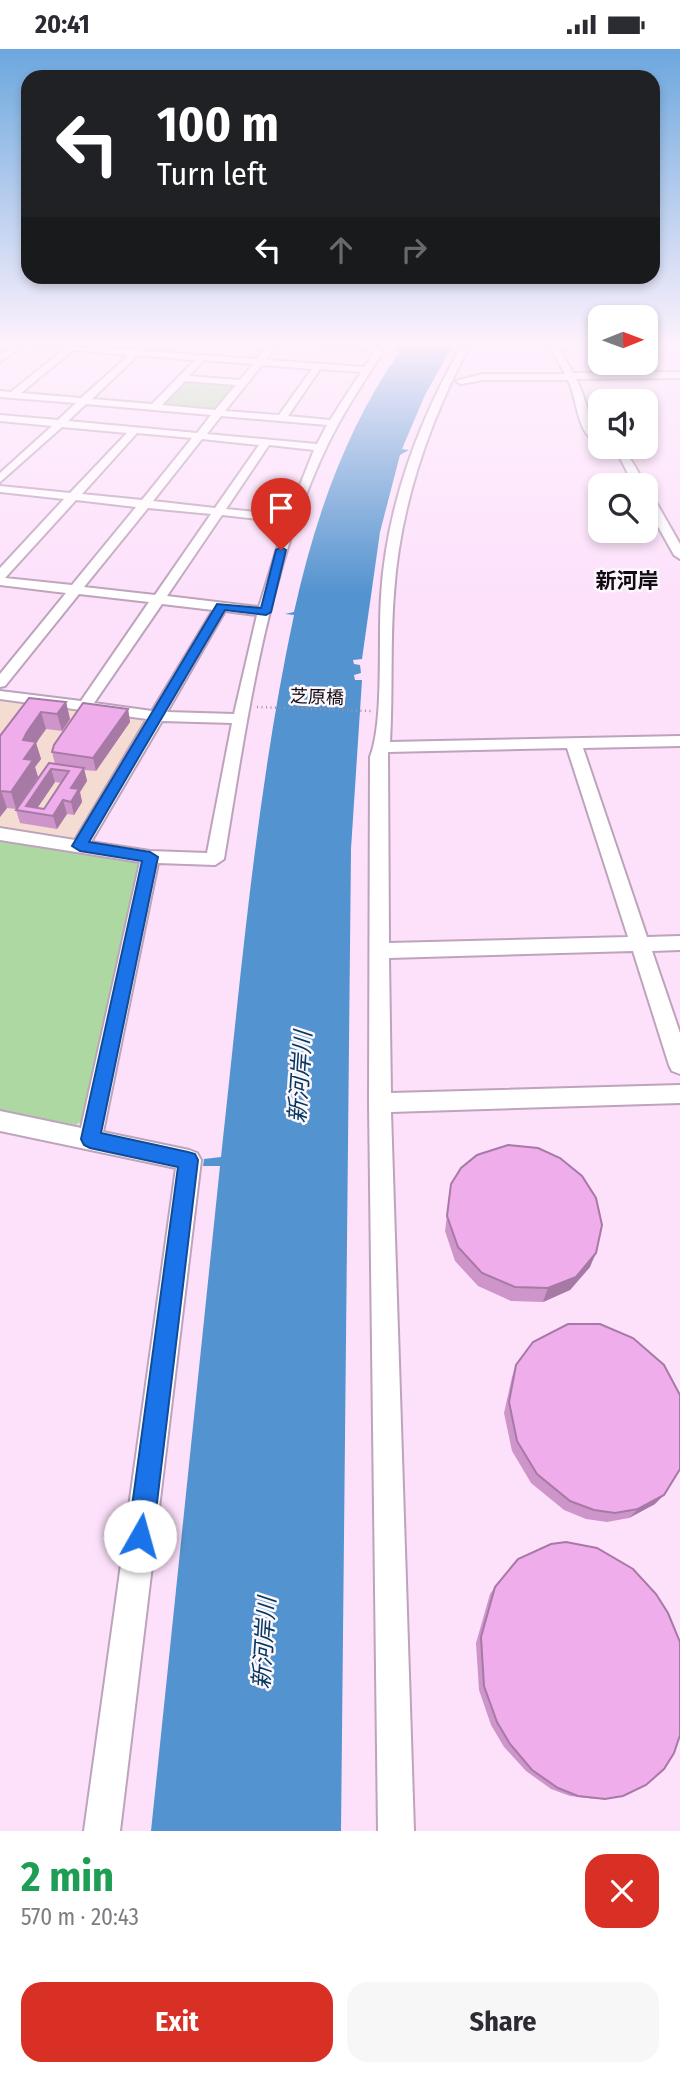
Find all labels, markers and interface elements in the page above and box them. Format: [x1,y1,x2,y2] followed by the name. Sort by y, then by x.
[35,9,90,40] text: 20:41
[157,95,279,154] text: 100 m
[42,98,133,189] icon: left
[157,155,267,193] text: Turn left
[249,231,287,269] icon: left
[322,231,360,269] icon: ahead
[395,231,433,269] icon: right
[588,305,658,375] north arrow
[588,305,658,543] map controls
[588,389,658,459] button: sound
[588,473,658,543] button: search
[251,478,311,550] pin
[262,489,300,527] icon: arrive
[596,568,659,594] district label: 新河岸
[290,685,344,709] street label: 芝原橋
[283,1027,317,1124] water label: 新河岸川
[103,1499,177,1573] position arrow
[247,1593,281,1690] water label: 新河岸川
[21,1852,114,1902] text: 2 min
[585,1854,659,1928] button: close
[21,1903,139,1931] text: 570 m · 20:43
[21,1982,333,2062] button: Exit
[347,1982,659,2062] button: Share

